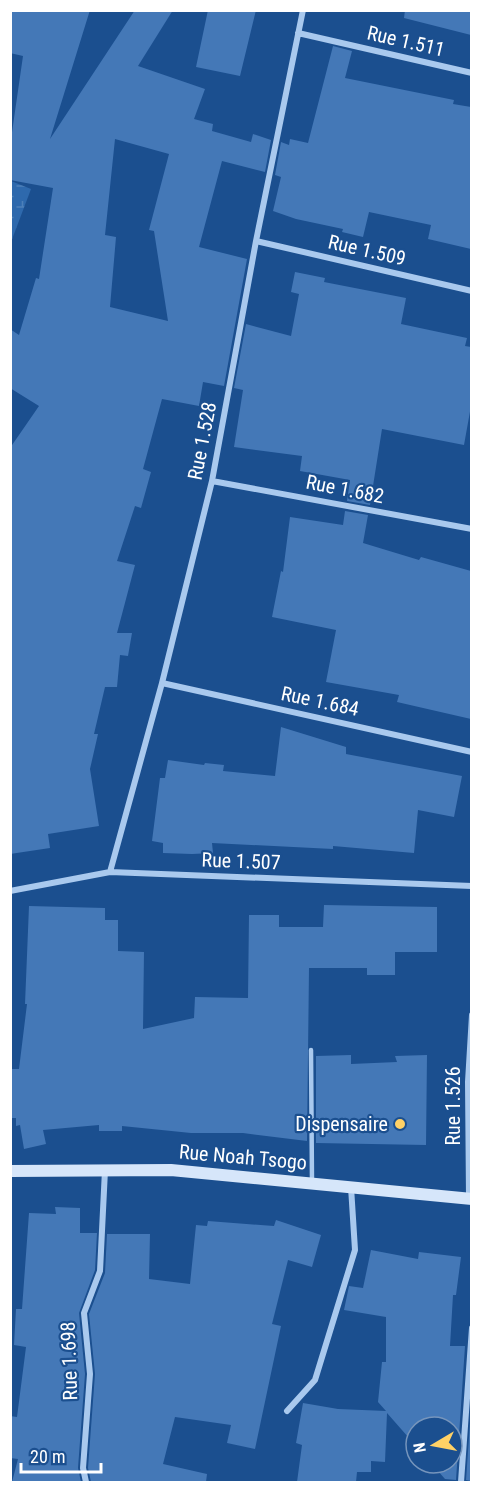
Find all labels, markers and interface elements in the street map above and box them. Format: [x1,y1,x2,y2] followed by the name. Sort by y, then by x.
[365,20,447,62] street label: Rue 1.511
[326,229,408,271] street label: Rue 1.509
[183,400,221,482] street label: Rue 1.528
[304,470,386,508] street label: Rue 1.682
[279,681,361,721] street label: Rue 1.684
[201,848,281,874] street label: Rue 1.507
[441,1066,465,1146] street label: Rue 1.526
[295,1112,388,1136] place label: Dispensaire
[393,1117,407,1131] marker: Dispensaire
[178,1139,308,1175] street label: Rue Noah Tsogo
[56,1321,82,1401] street label: Rue 1.698
[404,1415,464,1475] north arrow
[21,1436,100,1474] scale bar
[410,1441,430,1454] text: N
[30,1446,65,1467] text: 20 m

